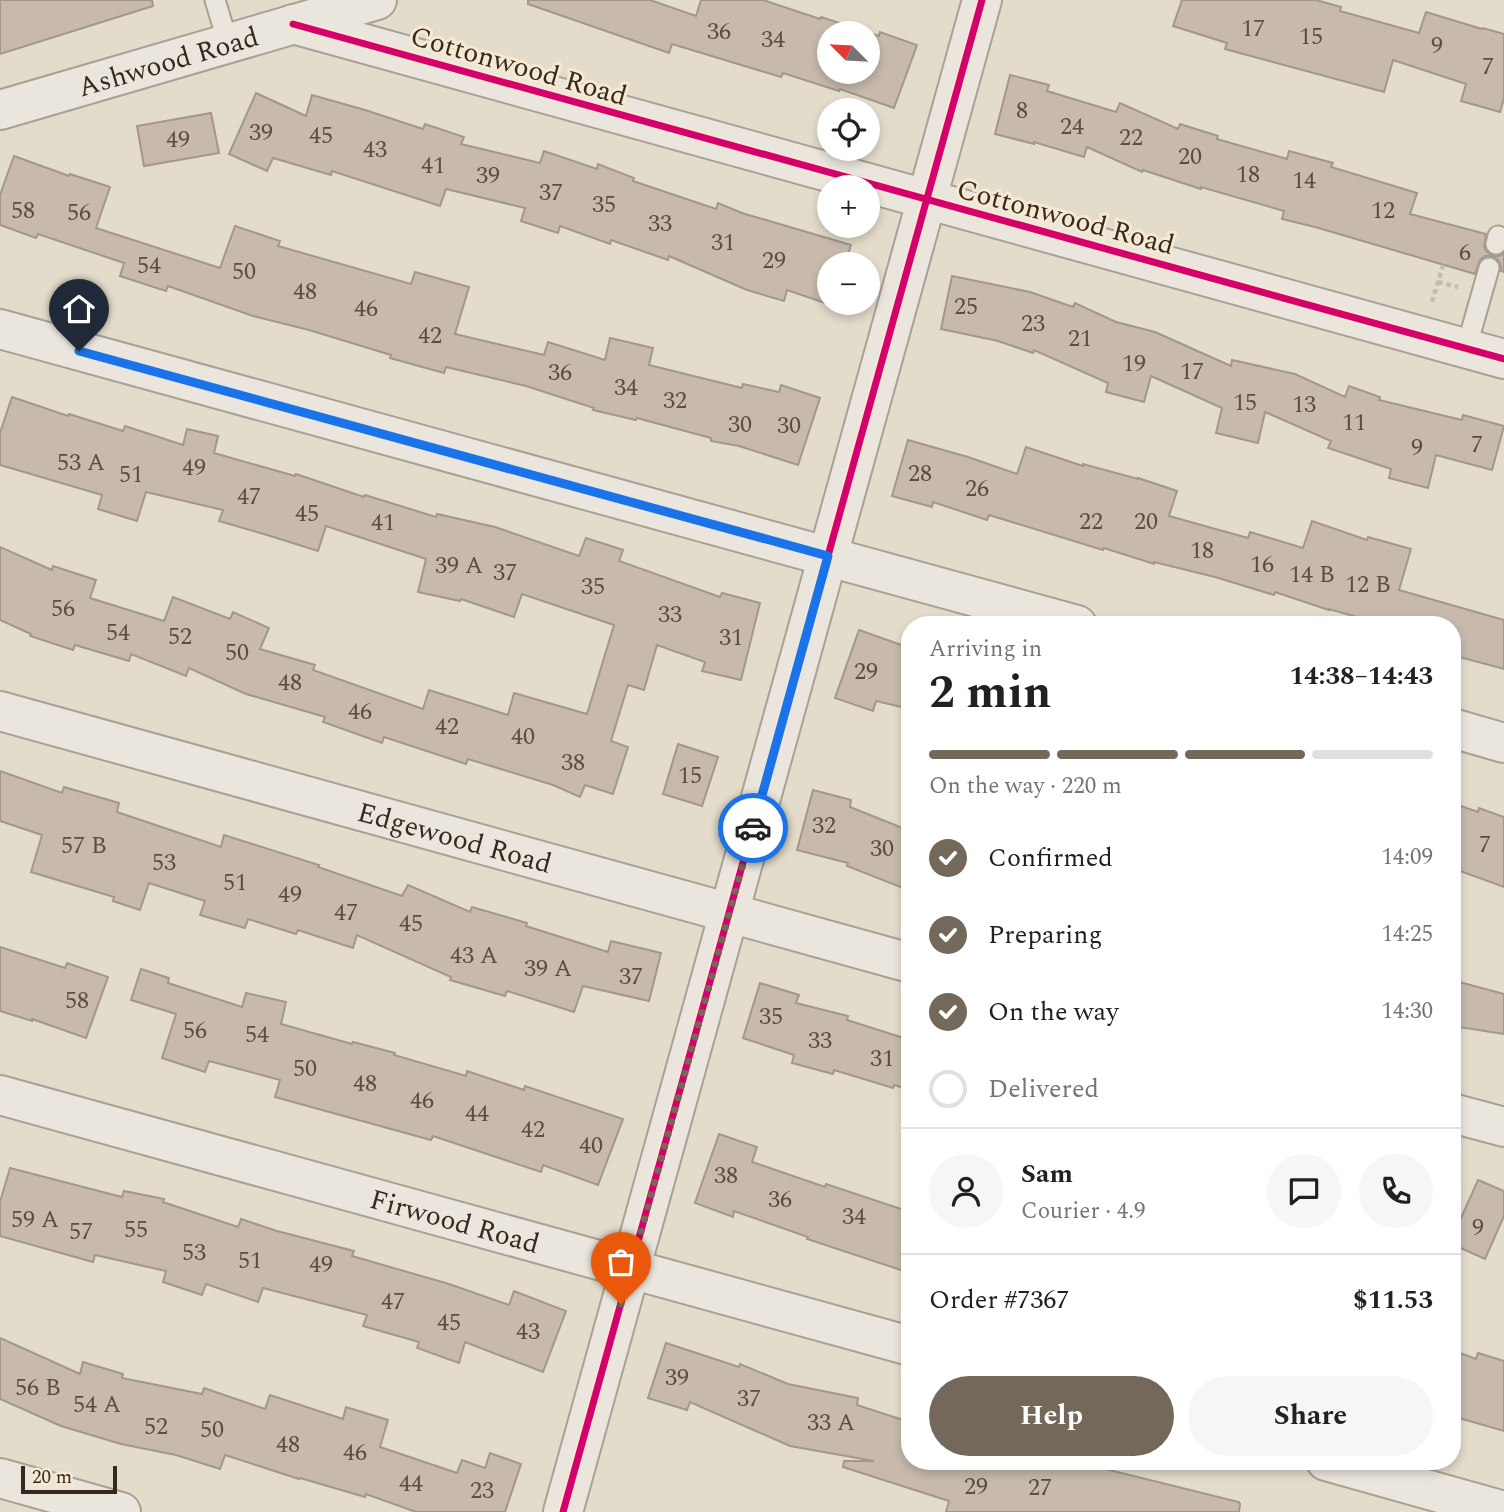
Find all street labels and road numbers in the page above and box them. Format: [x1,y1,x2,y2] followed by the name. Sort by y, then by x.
[405,15,632,118] street label: Cottonwood Road
[73,16,264,109] street label: Ashwood Road
[952,168,1179,267] street label: Cottonwood Road
[352,791,557,886] street label: Edgewood Road
[365,1178,544,1266] street label: Firwood Road

